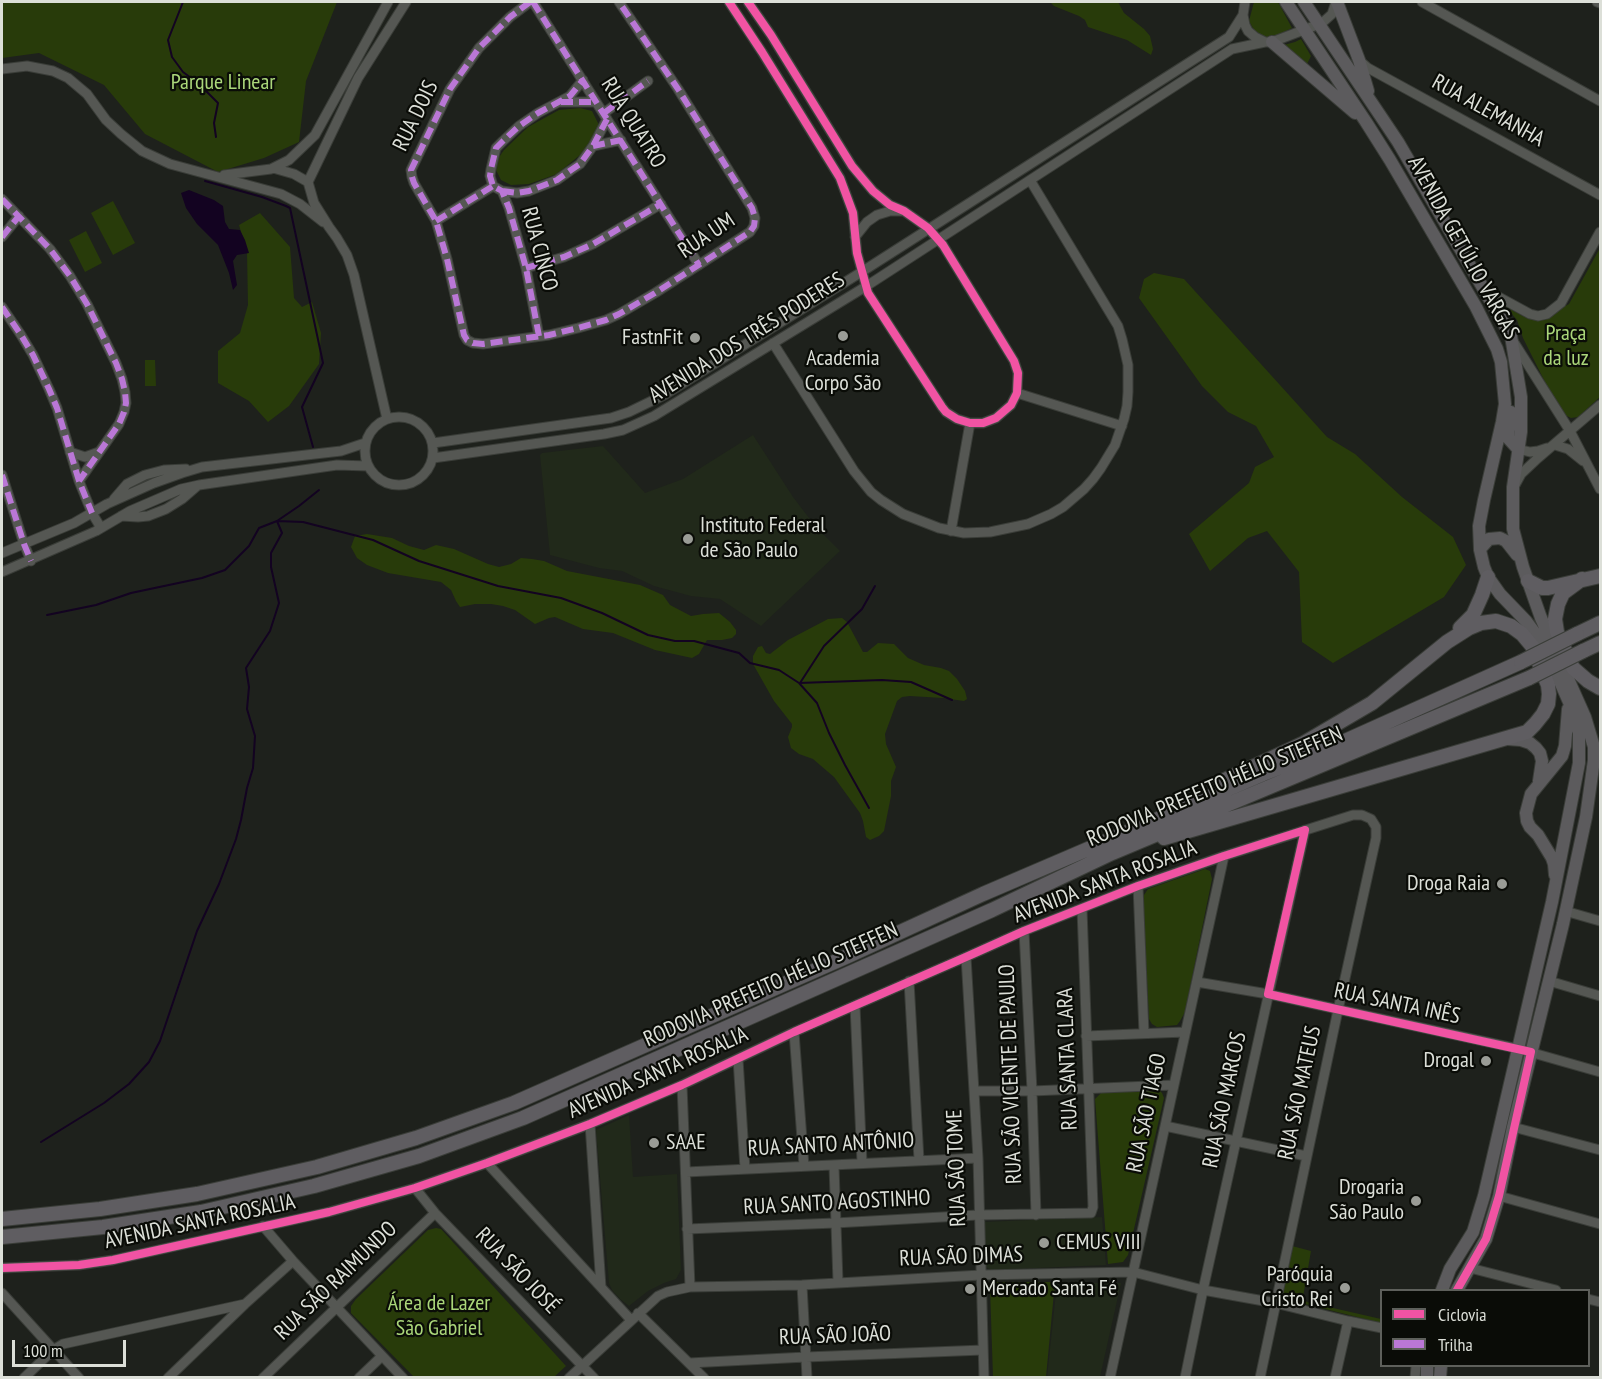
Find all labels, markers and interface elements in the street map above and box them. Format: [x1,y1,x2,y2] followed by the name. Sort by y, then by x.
[1427,69,1549,153] street label: RUA ALEMANHA
[171,70,275,96] park label: Parque Linear
[595,73,671,173] street label: RUA QUATRO
[388,76,444,156] street label: RUA DOIS
[1402,152,1524,344] street label: AVENIDA GETÚLIO VARGAS
[515,204,563,294] street label: RUA CINCO
[674,208,740,264] street label: RUA UM
[644,267,850,409] street label: AVENIDA DOS TRÊS PODERES
[1543,321,1589,372] park label: Praça da luz
[622,325,683,351] place label: FastnFit
[836,329,850,343] marker: Academia Corpo São
[688,331,702,345] marker: FastnFit
[805,346,881,398] place label: Academia Corpo São
[700,513,825,564] place label: Instituto Federal de São Paulo
[681,532,695,546] marker: Instituto Federal de São Paulo
[1083,721,1347,853] street label: RODOVIA PREFEITO HÉLIO STEFFEN
[1010,835,1200,929] street label: AVENIDA SANTA ROSALIA
[1407,871,1490,897] place label: Droga Raia
[1495,877,1509,891] marker: Droga Raia
[640,917,902,1053] street label: RODOVIA PREFEITO HÉLIO STEFFEN
[994,964,1028,1184] street label: RUA SÃO VICENTE DE PAULO
[1332,978,1462,1030] street label: RUA SANTA INÊS
[1052,987,1084,1131] street label: RUA SANTA CLARA
[564,1021,752,1125] street label: AVENIDA SANTA ROSALIA
[1273,1023,1327,1163] street label: RUA SÃO MATEUS
[1198,1029,1252,1171] street label: RUA SÃO MARCOS
[1423,1048,1474,1074] place label: Drogal
[1122,1051,1172,1175] street label: RUA SÃO TIAGO
[1479,1054,1493,1068] marker: Drogal
[942,1109,972,1227] street label: RUA SÃO TOME
[747,1127,915,1163] street label: RUA SANTO ANTÔNIO
[666,1130,706,1156] place label: SAAE
[647,1136,661,1150] marker: SAAE
[1329,1175,1404,1226] place label: Drogaria São Paulo
[743,1185,931,1221] street label: RUA SANTO AGOSTINHO
[102,1189,298,1255] street label: AVENIDA SANTA ROSALIA
[1409,1194,1423,1208] marker: Drogaria São Paulo
[269,1216,403,1346] street label: RUA SÃO RAIMUNDO
[469,1222,565,1320] street label: RUA SÃO JOSÉ
[1056,1230,1141,1256] place label: CEMUS VIII
[1037,1236,1051,1250] marker: CEMUS VIII
[899,1242,1023,1272] street label: RUA SÃO DIMAS
[1261,1262,1333,1314] place label: Paróquia Cristo Rei
[982,1276,1117,1302] place label: Mercado Santa Fé
[1338,1281,1352,1295] marker: Paróquia Cristo Rei
[963,1282,977,1296] marker: Mercado Santa Fé
[1380,1289,1590,1367] legend
[388,1291,490,1342] park label: Área de Lazer São Gabriel
[1438,1303,1486,1326] text: Ciclovia
[779,1321,891,1351] street label: RUA SÃO JOÃO
[15,1328,129,1366] scale bar
[1438,1333,1473,1356] text: Trilha
[23,1339,63,1362] text: 100 m

